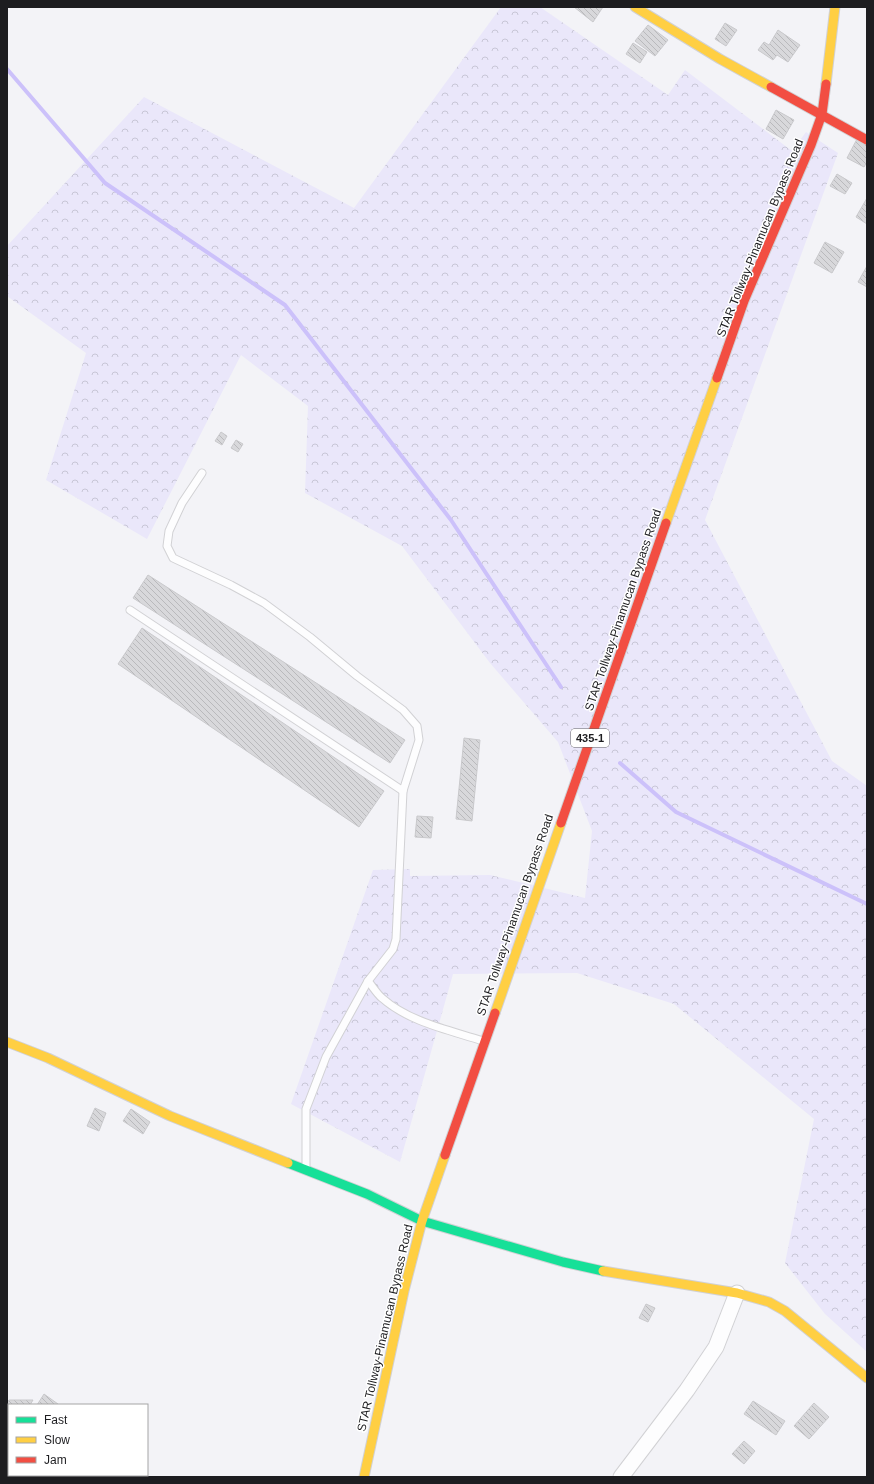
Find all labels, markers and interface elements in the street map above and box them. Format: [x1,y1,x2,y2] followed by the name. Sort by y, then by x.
[714,137,806,339] street label: STAR Tollway-Pinamucan Bypass Road
[582,507,664,713] street label: STAR Tollway-Pinamucan Bypass Road
[571,729,609,747] road number: 435-1
[474,812,556,1018] street label: STAR Tollway-Pinamucan Bypass Road
[354,1223,416,1433] street label: STAR Tollway-Pinamucan Bypass Road
[8,1404,148,1476] legend
[44,1413,68,1427] text: Fast
[44,1433,70,1447] text: Slow
[44,1453,67,1467] text: Jam

